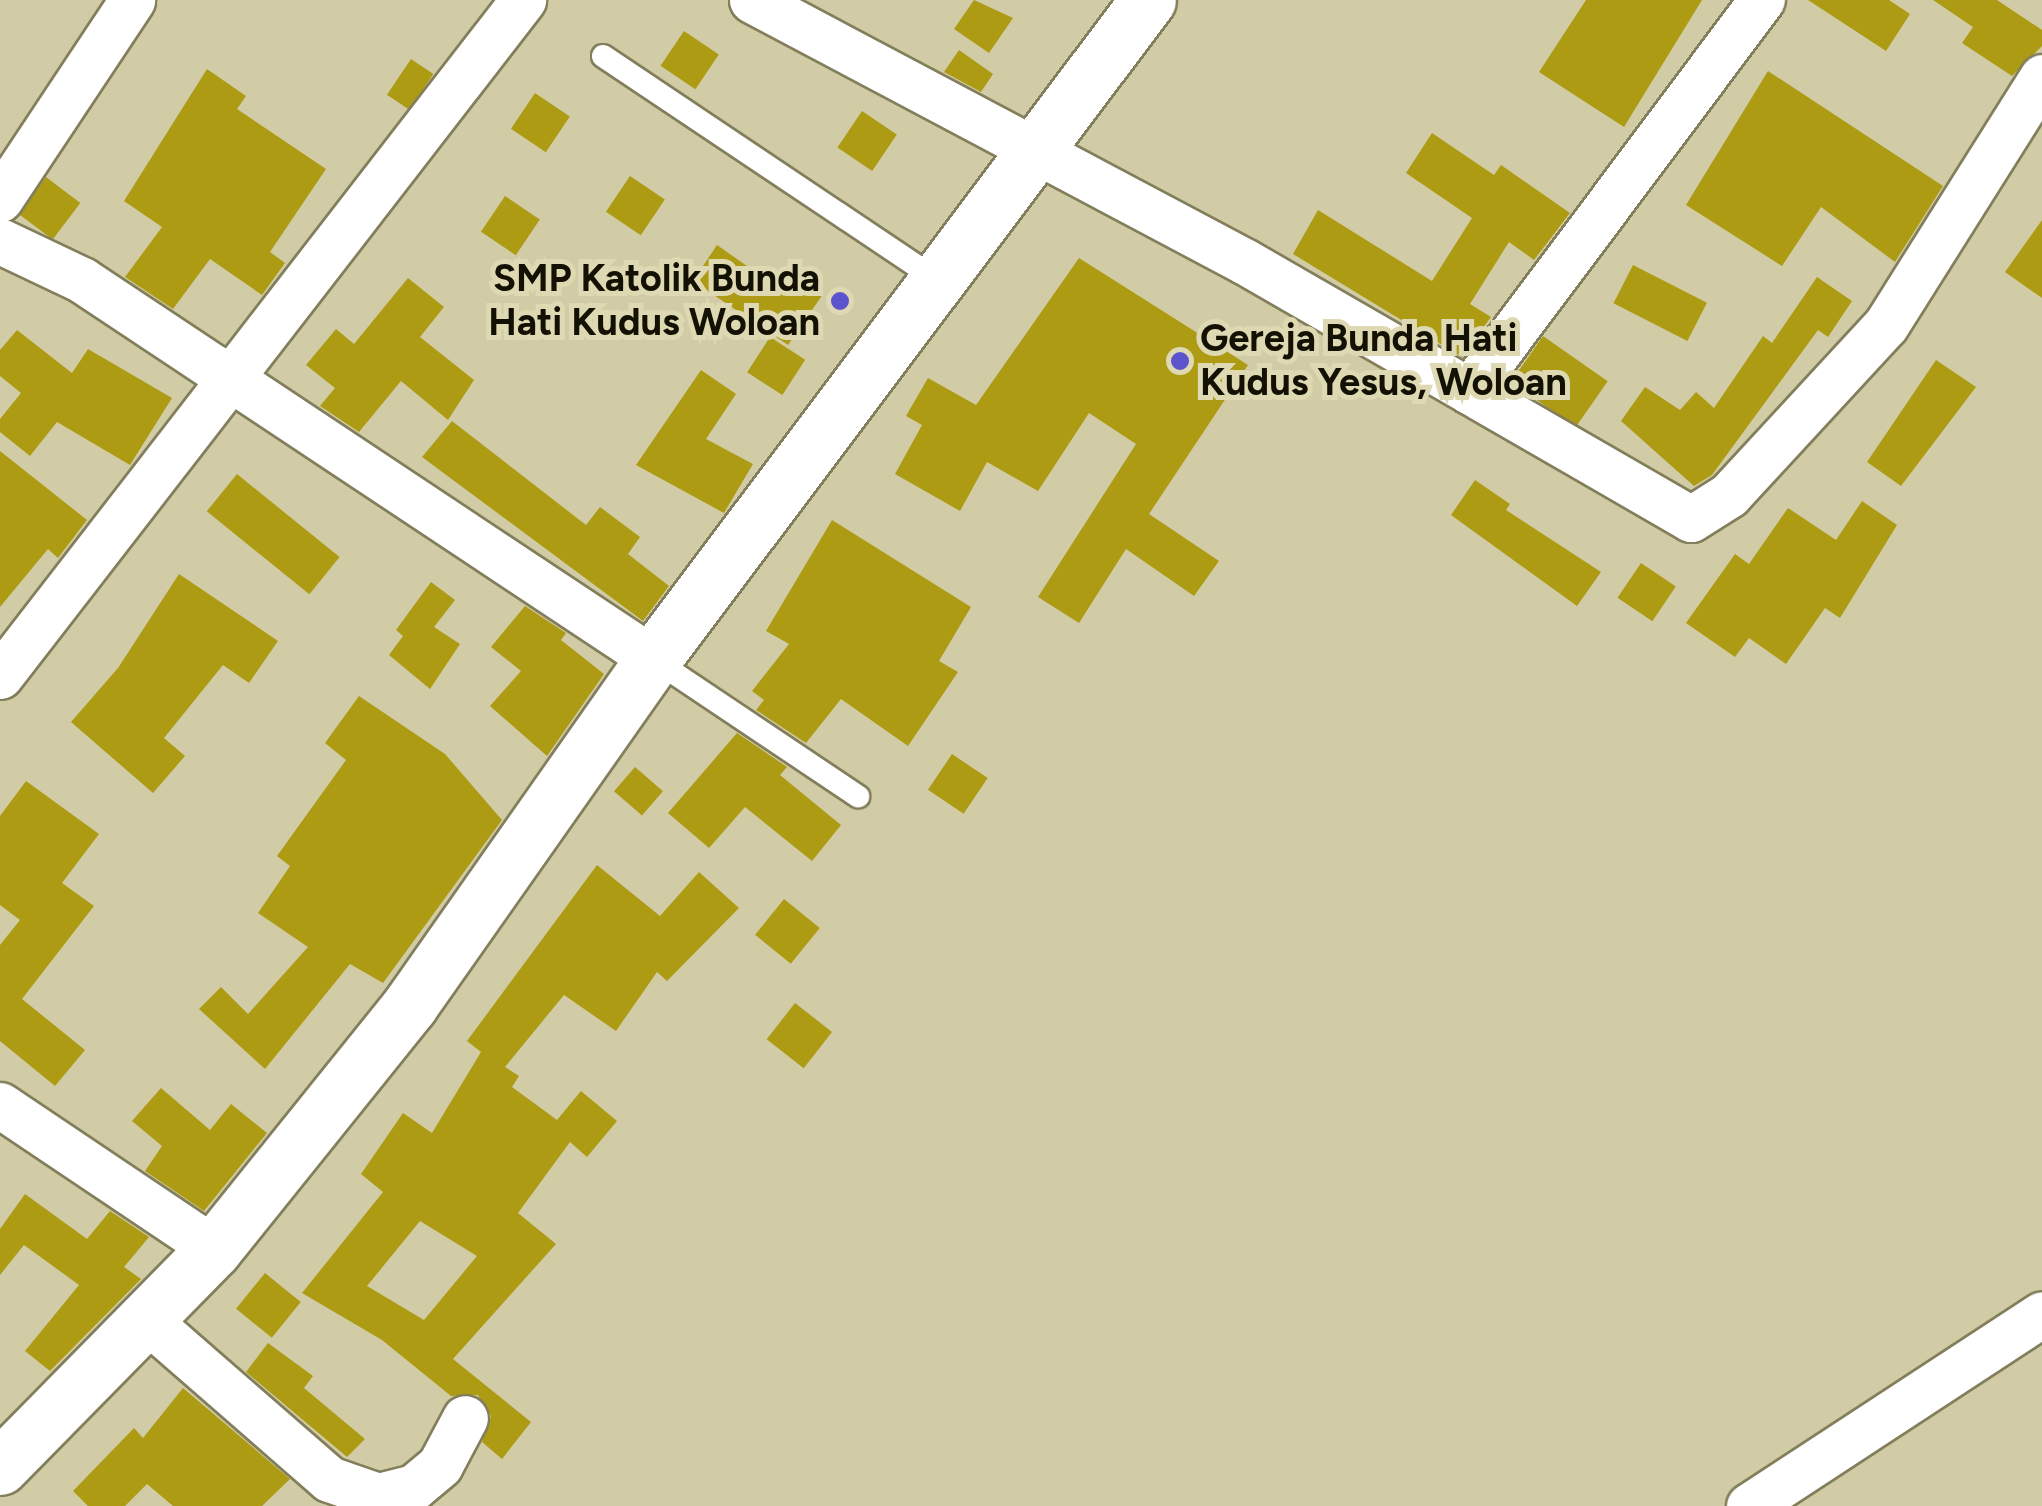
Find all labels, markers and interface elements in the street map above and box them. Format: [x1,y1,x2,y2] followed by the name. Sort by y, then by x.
[488,256,820,346] place label: SMP Katolik Bunda Hati Kudus Woloan
[829,290,851,312] marker: SMP Katolik Bunda Hati Kudus Woloan
[1200,316,1567,406] place label: Gereja Bunda Hati Kudus Yesus, Woloan
[1169,350,1191,372] marker: Gereja Bunda Hati Kudus Yesus, Woloan

